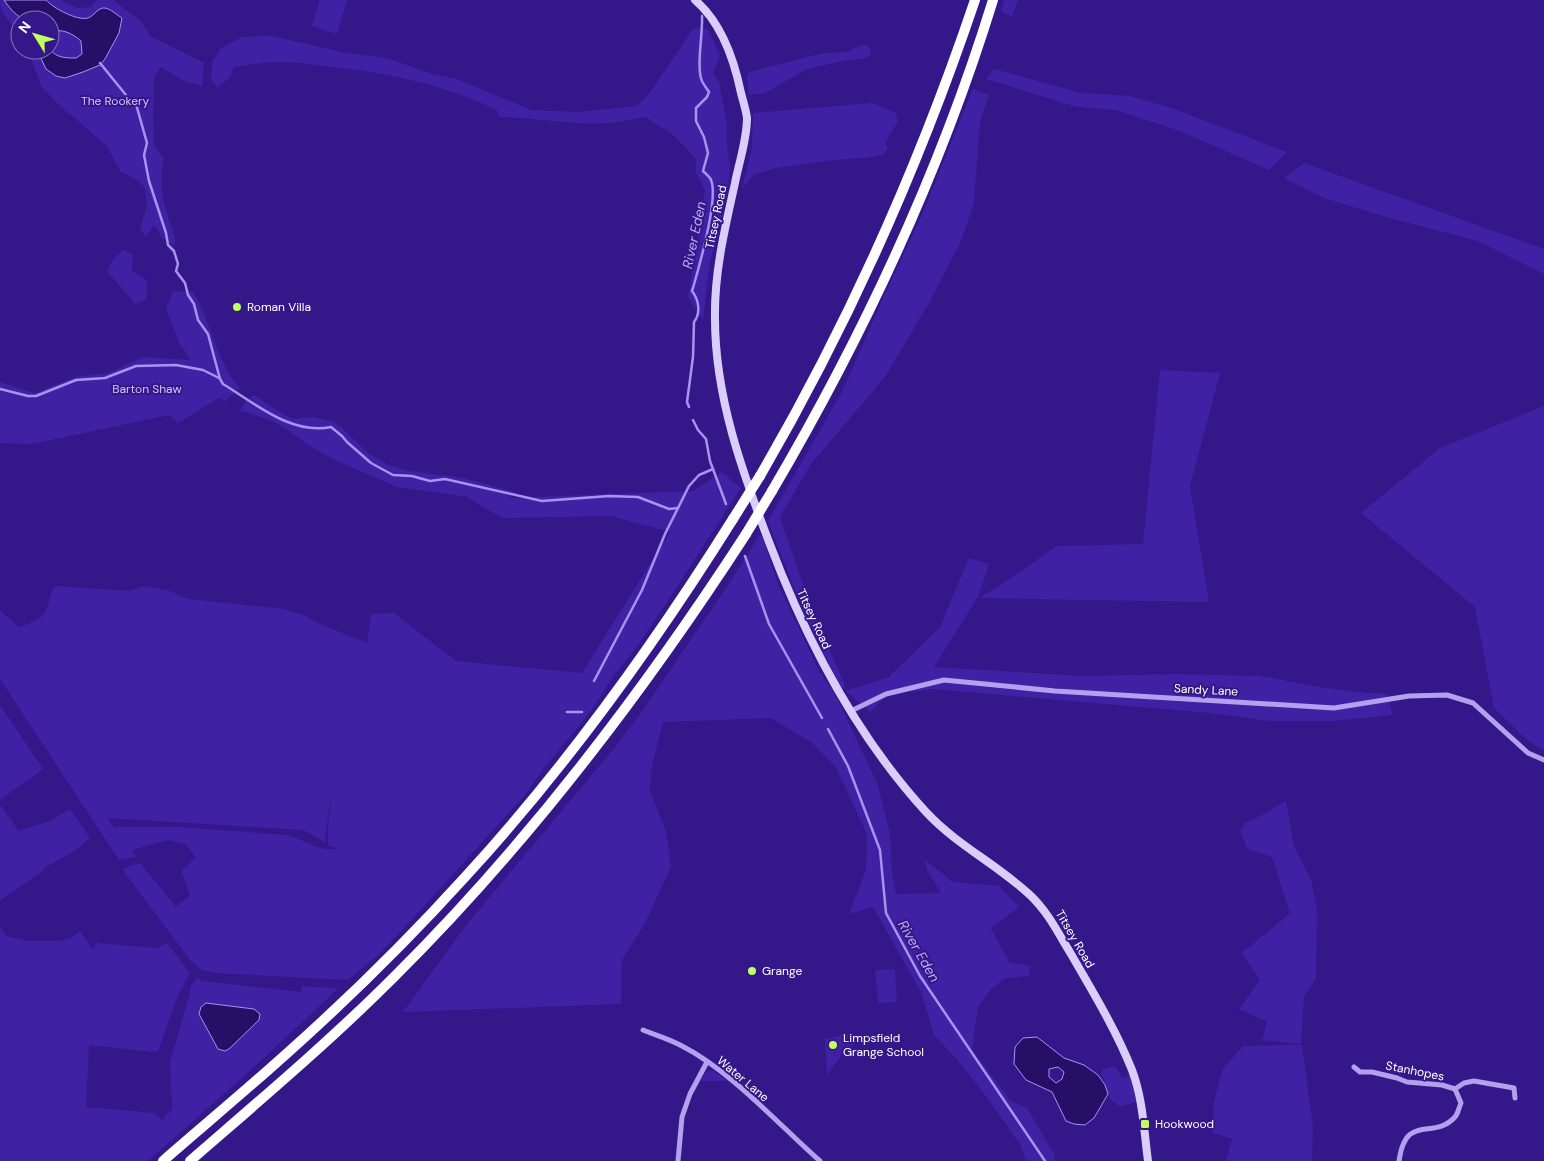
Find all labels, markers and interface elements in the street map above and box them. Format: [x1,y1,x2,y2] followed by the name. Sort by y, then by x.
[10,10,60,60] north arrow
[14,18,35,37] text: N
[81,93,149,109] park label: The Rookery
[701,184,731,250] street label: Titsey Road
[678,200,710,270] water label: River Eden
[247,299,311,315] place label: Roman Villa
[231,301,243,313] marker: Roman Villa
[112,381,182,397] park label: Barton Shaw
[793,586,835,652] street label: Titsey Road
[1173,680,1239,700] street label: Sandy Lane
[1052,907,1098,971] street label: Titsey Road
[894,917,944,985] water label: River Eden
[762,963,802,979] place label: Grange
[746,965,758,977] marker: Grange
[843,1030,924,1060] place label: Limpsfield Grange School
[827,1039,839,1051] marker: Limpsfield Grange School
[714,1053,772,1105] street label: Water Lane
[1384,1057,1446,1085] street label: Stanhopes
[1155,1116,1214,1132] place label: Hookwood
[1139,1118,1151,1130] marker: Hookwood

